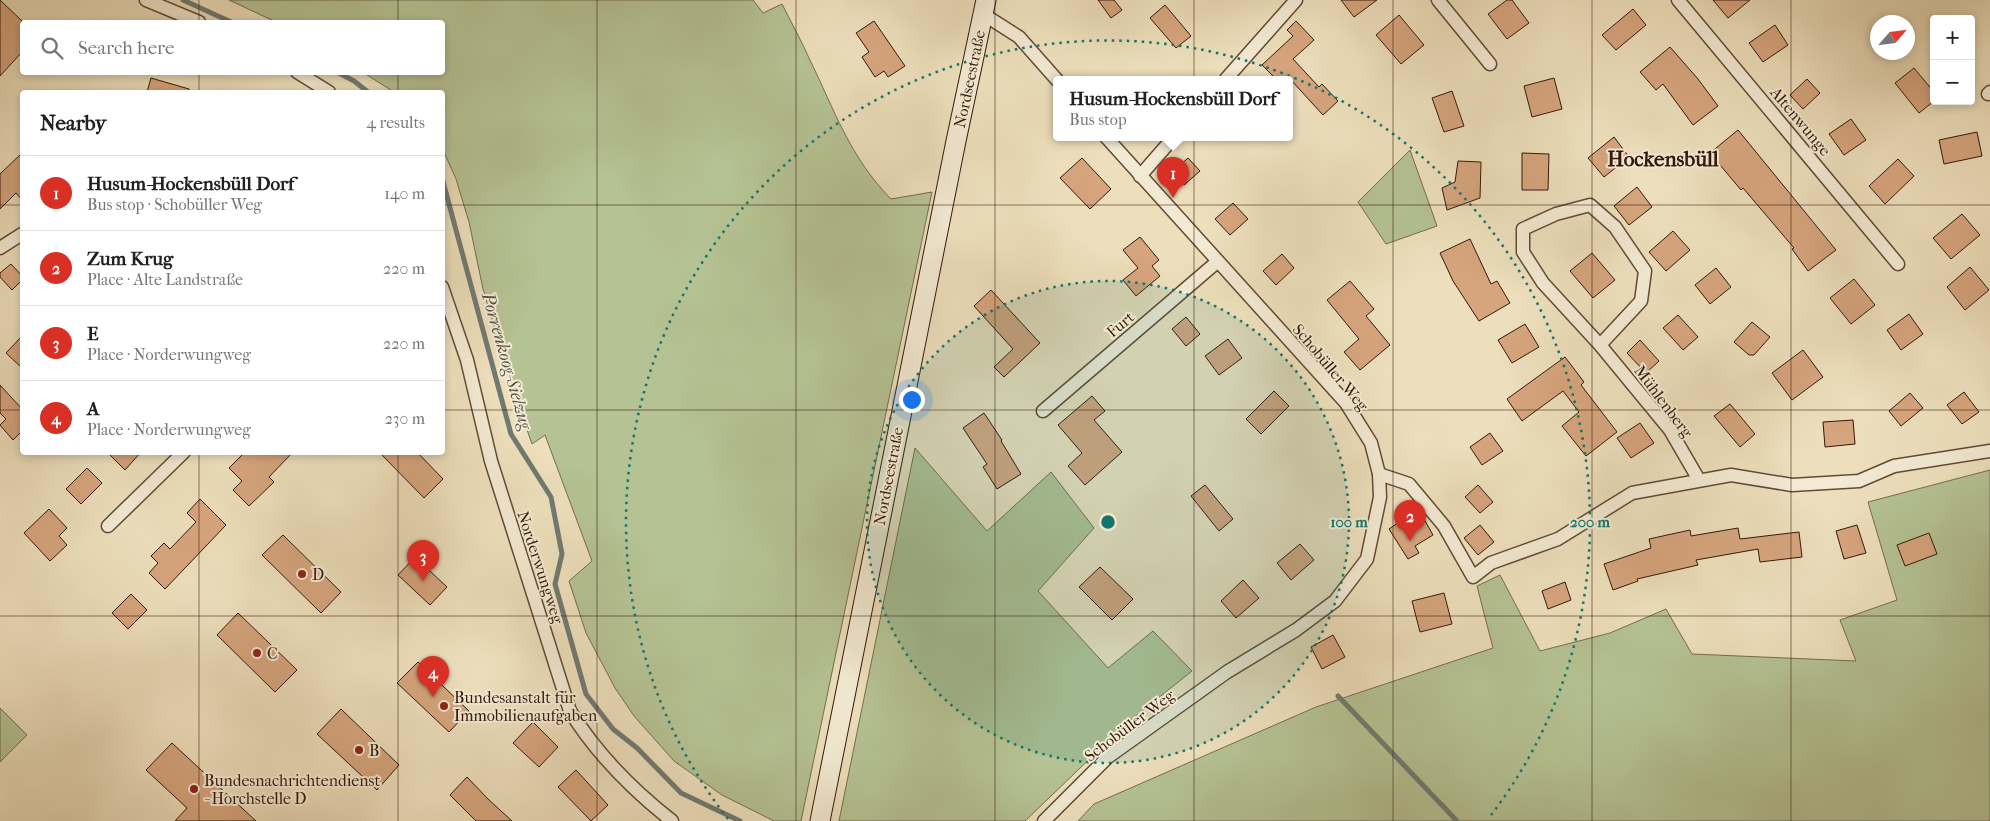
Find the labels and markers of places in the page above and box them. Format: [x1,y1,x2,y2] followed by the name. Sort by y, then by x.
[1157,157,1189,198] pin: 1
[1394,500,1426,541] pin: 2
[1099,513,1117,531] centre of rings
[407,540,439,581] pin: 3
[312,565,324,584] place label: D
[296,568,308,580] marker: D
[267,644,278,663] place label: C
[251,647,263,659] marker: C
[417,656,449,697] pin: 4
[454,688,598,725] place label: Bundesanstalt für Immobilienaufgaben
[438,700,450,712] marker: Bundesanstalt für Immobilienaufgaben
[369,741,379,760] place label: B
[353,744,365,756] marker: B
[204,771,380,808] place label: Bundesnachrichtendienst - Horchstelle D
[188,783,200,795] marker: Bundesnachrichtendienst - Horchstelle D

